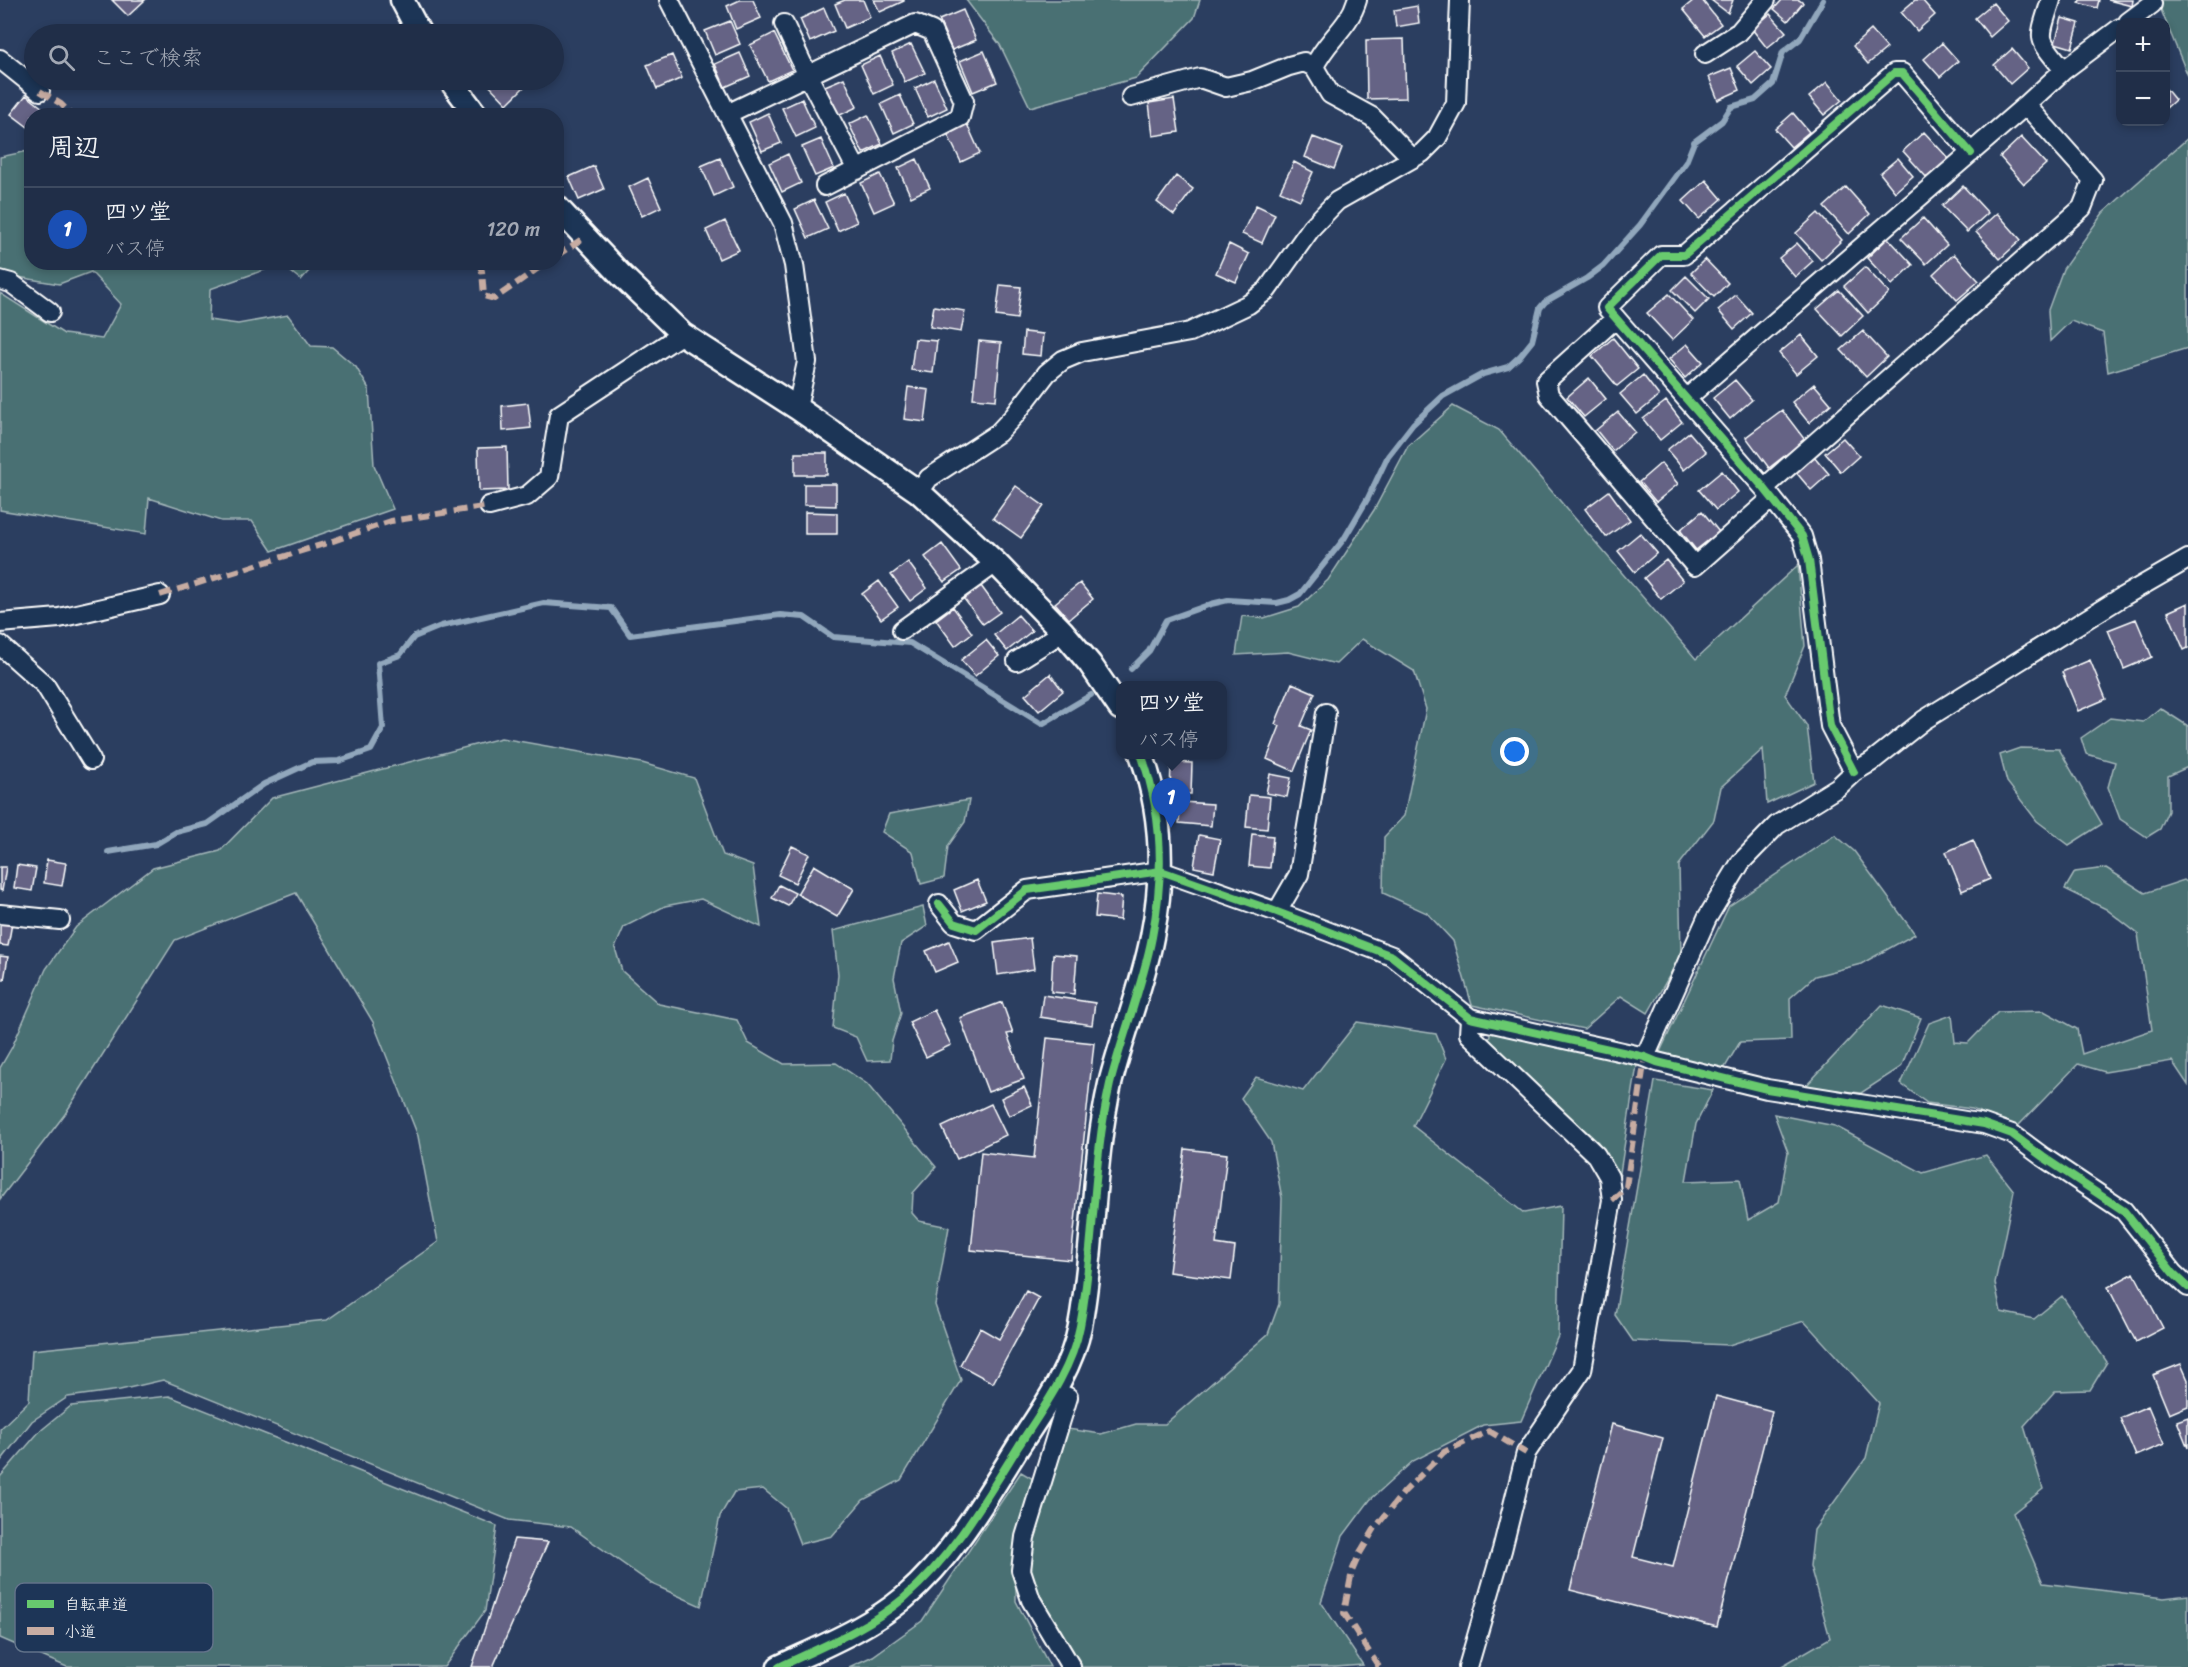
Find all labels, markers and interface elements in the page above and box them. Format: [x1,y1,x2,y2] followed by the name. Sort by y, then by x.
[2116,18,2170,126] map controls
[2116,18,2170,72] button: +
[24,24,564,90] search box
[93,38,203,77] text: ここで検索
[45,41,78,74] icon: search
[2116,72,2170,126] button: −
[48,124,100,170] text: 周辺
[105,192,171,231] text: 四ツ堂
[63,212,72,247] text: 1
[487,212,540,247] text: 120 m
[105,231,165,266] text: バス停
[1116,681,1227,759] popup
[1138,683,1205,722] text: 四ツ堂
[1138,722,1198,757] text: バス停
[1500,737,1529,766] your location
[1152,778,1190,828] pin: 1
[15,1583,213,1652] legend
[64,1590,128,1619] text: 自転車道
[64,1617,96,1646] text: 小道

